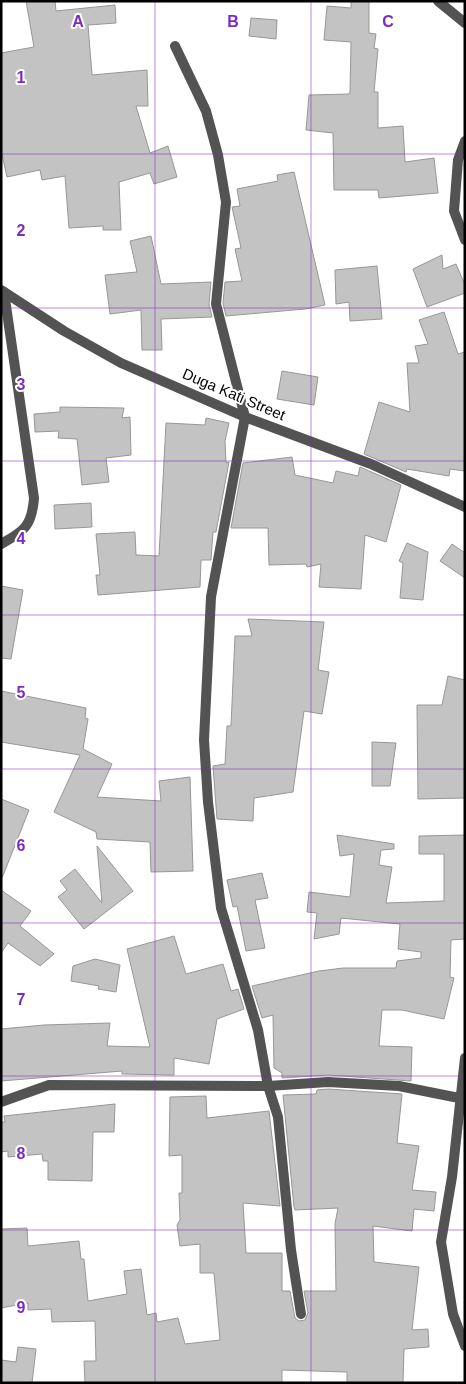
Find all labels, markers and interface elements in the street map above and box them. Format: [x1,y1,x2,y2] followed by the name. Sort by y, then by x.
[72,13,84,30] text: A
[227,13,239,30] text: B
[382,13,394,30] text: C
[17,69,26,86] text: 1
[17,222,26,239] text: 2
[180,365,289,424] street label: Duga Kati Street
[17,376,26,393] text: 3
[17,530,26,547] text: 4
[17,684,26,701] text: 5
[17,837,26,854] text: 6
[17,991,26,1008] text: 7
[17,1145,26,1162] text: 8
[17,1299,26,1316] text: 9

